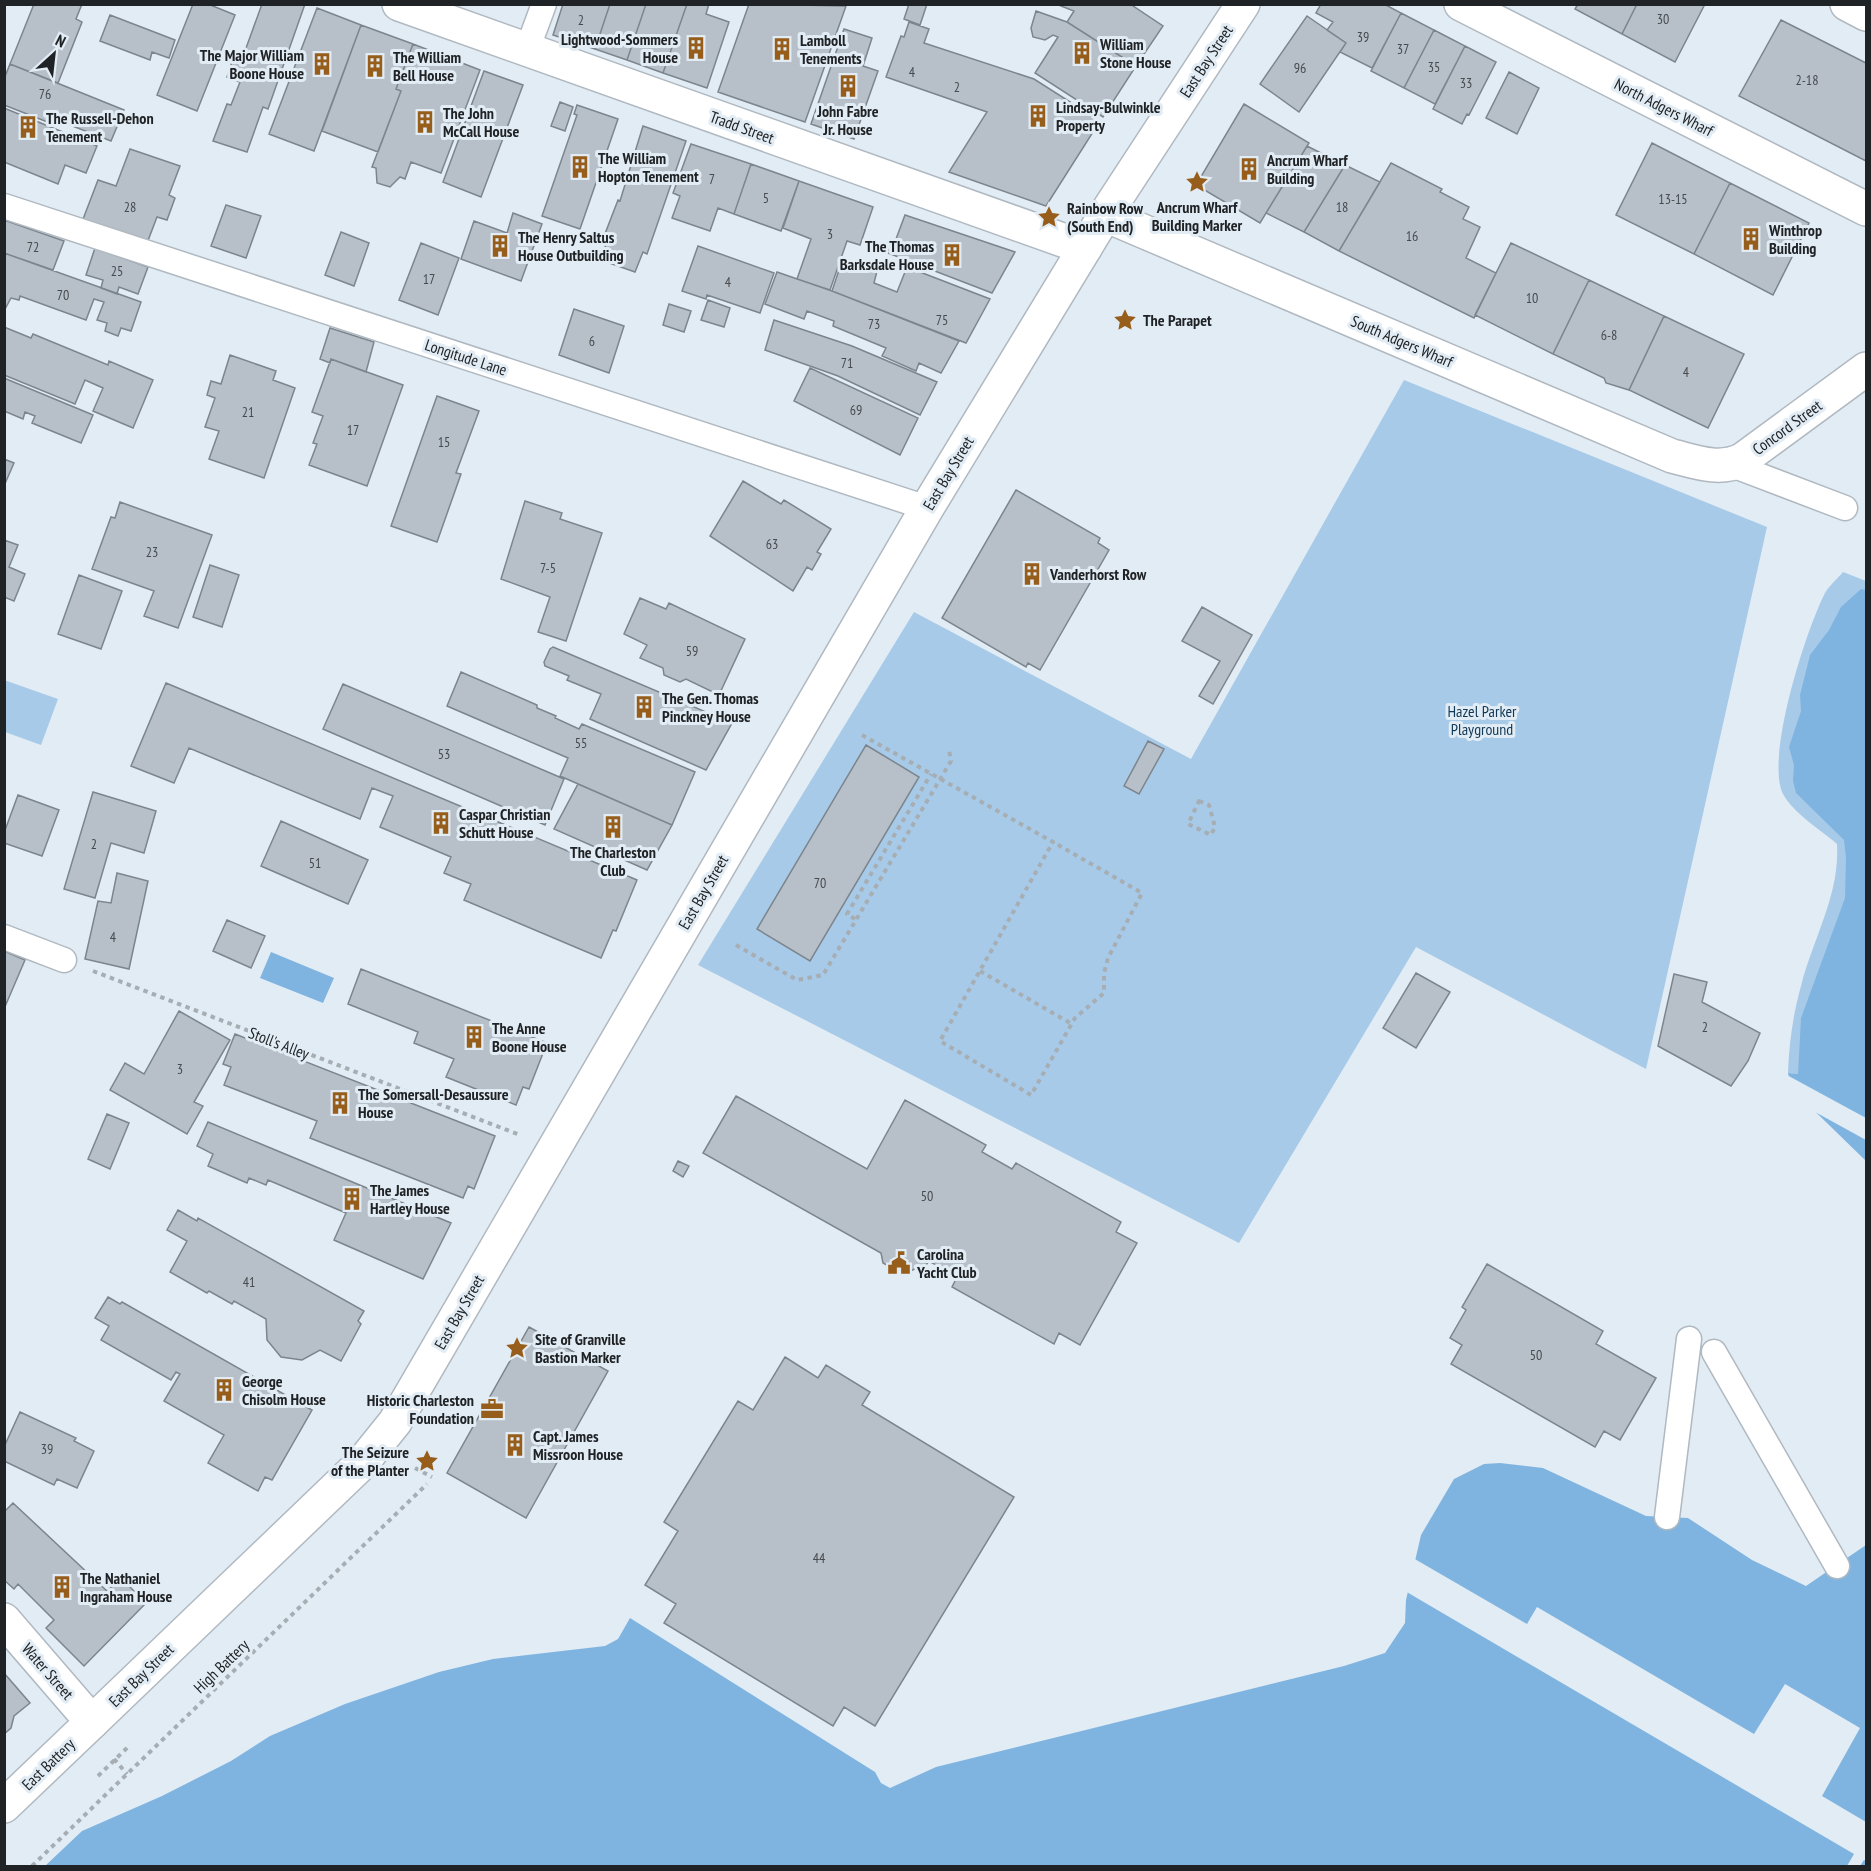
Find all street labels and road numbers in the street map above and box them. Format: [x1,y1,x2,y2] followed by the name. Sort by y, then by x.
[1175,20,1237,101] street label: East Bay Street
[1611,73,1718,141] street label: North Adgers Wharf
[707,106,777,148] street label: Tradd Street
[1348,311,1457,372] street label: South Adgers Wharf
[422,334,510,380] street label: Longitude Lane
[1748,395,1826,459] street label: Concord Street
[918,432,978,513] street label: East Bay Street
[674,851,733,933] street label: East Bay Street
[246,1022,312,1064] street label: Stoll's Alley
[430,1271,489,1353] street label: East Bay Street
[189,1635,253,1697] street label: High Battery
[18,1639,78,1704] street label: Water Street
[104,1639,178,1711] street label: East Bay Street
[17,1734,79,1794] street label: East Battery

